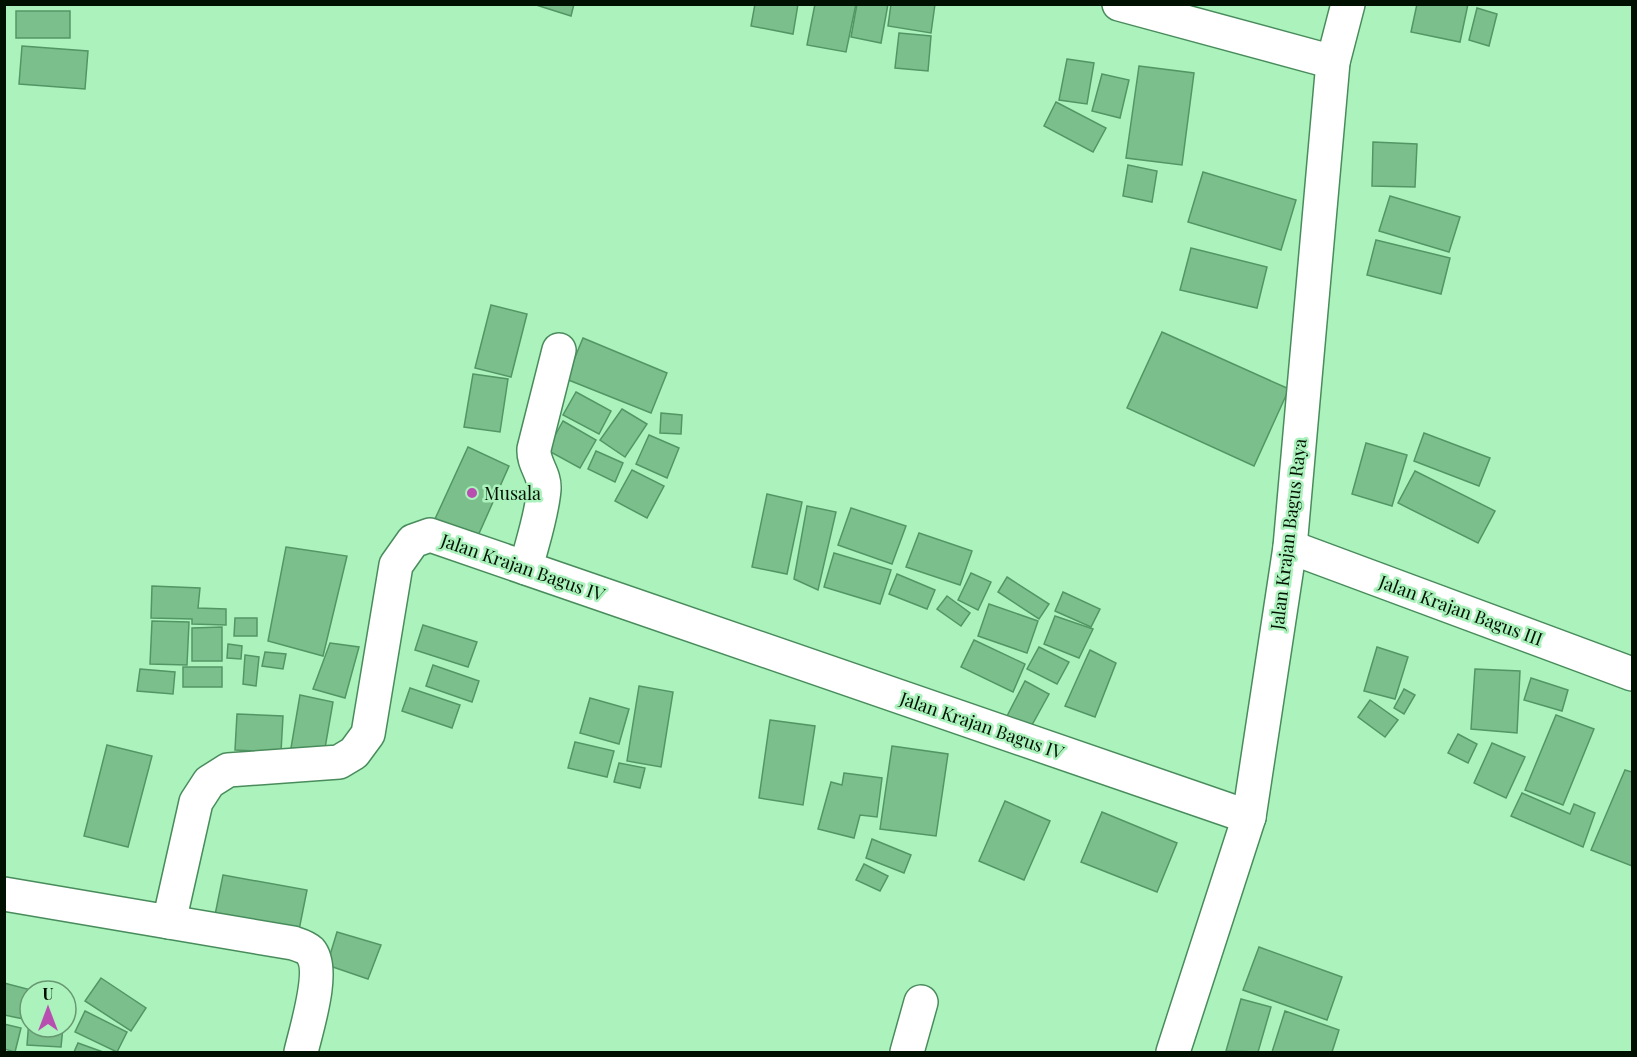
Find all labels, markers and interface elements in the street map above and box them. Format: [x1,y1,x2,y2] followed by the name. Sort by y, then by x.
[1264,437,1312,632] street label: Jalan Krajan Bagus Raya
[484,481,541,505] place label: Musala
[465,486,479,500] marker: Musala
[437,527,609,607] street label: Jalan Krajan Bagus IV
[1375,569,1546,651] street label: Jalan Krajan Bagus III
[896,685,1068,765] street label: Jalan Krajan Bagus IV
[18,979,78,1039] north arrow
[42,983,54,1004] text: U

